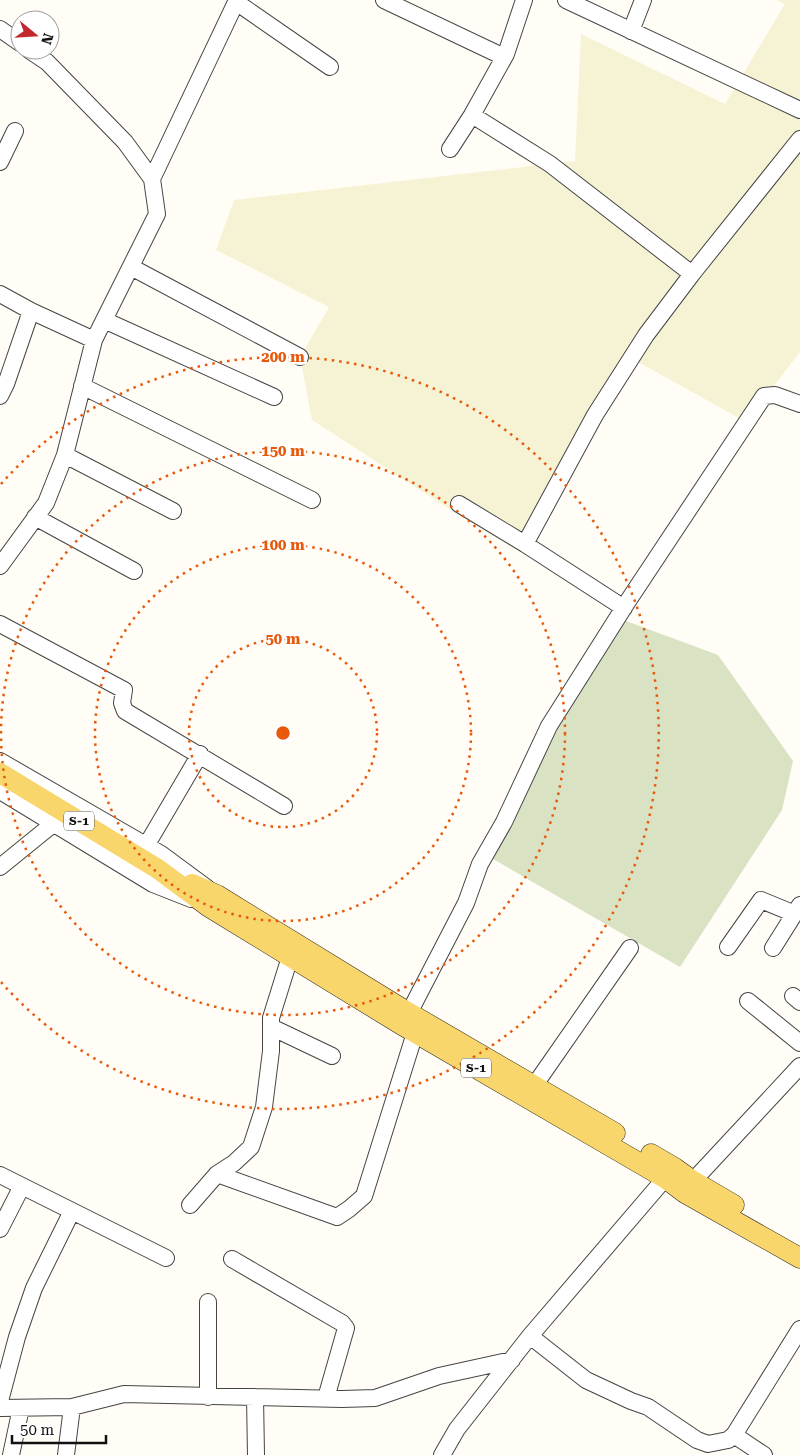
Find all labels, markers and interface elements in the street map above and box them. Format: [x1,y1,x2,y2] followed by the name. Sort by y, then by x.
[10,10,60,60] north arrow
[38,31,57,47] text: N
[261,348,305,366] text: 200 m
[261,442,305,460] text: 150 m
[261,536,305,554] text: 100 m
[265,630,301,648] text: 50 m
[274,724,292,742] centre of rings
[64,811,94,830] road number: S-1
[461,1058,491,1078] road number: S-1
[12,1412,106,1444] scale bar
[20,1421,55,1439] text: 50 m

